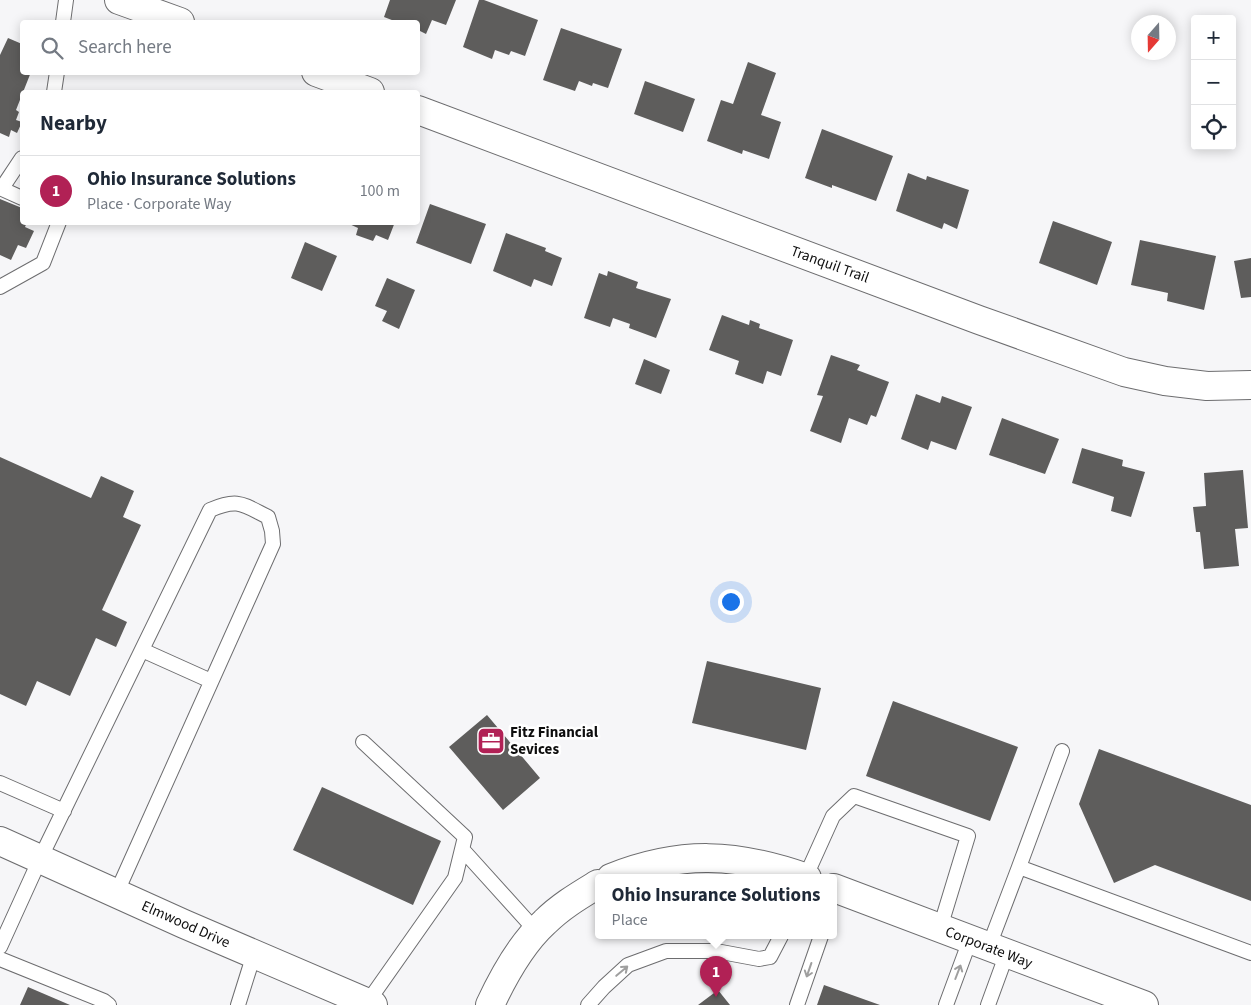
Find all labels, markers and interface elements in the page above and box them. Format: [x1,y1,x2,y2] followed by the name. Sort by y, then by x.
[1131,15,1176,60] north arrow
[1191,15,1236,150] map controls
[1191,15,1236,60] button: +
[20,20,420,75] search box
[38,34,66,62] icon: search
[78,34,172,61] text: Search here
[1191,60,1236,105] button: −
[1191,105,1236,150] button: locate
[40,108,107,138] text: Nearby
[87,166,296,193] text: Ohio Insurance Solutions
[52,180,60,202] text: 1
[360,180,400,202] text: 100 m
[87,193,232,215] text: Place · Corporate Way
[788,241,872,288] street label: Tranquil Trail
[718,589,744,615] your location
[510,722,599,760] place label: Fitz Financial Sevices
[476,726,506,756] office icon: Fitz Financial Sevices
[595,874,837,939] popup
[612,882,820,909] text: Ohio Insurance Solutions
[138,896,233,953] street label: Elmwood Drive
[612,909,648,931] text: Place
[942,921,1036,974] street label: Corporate Way
[700,956,732,997] pin: 1
[804,962,813,978] one-way arrow
[616,965,629,976] one-way arrow
[954,965,963,980] one-way arrow

